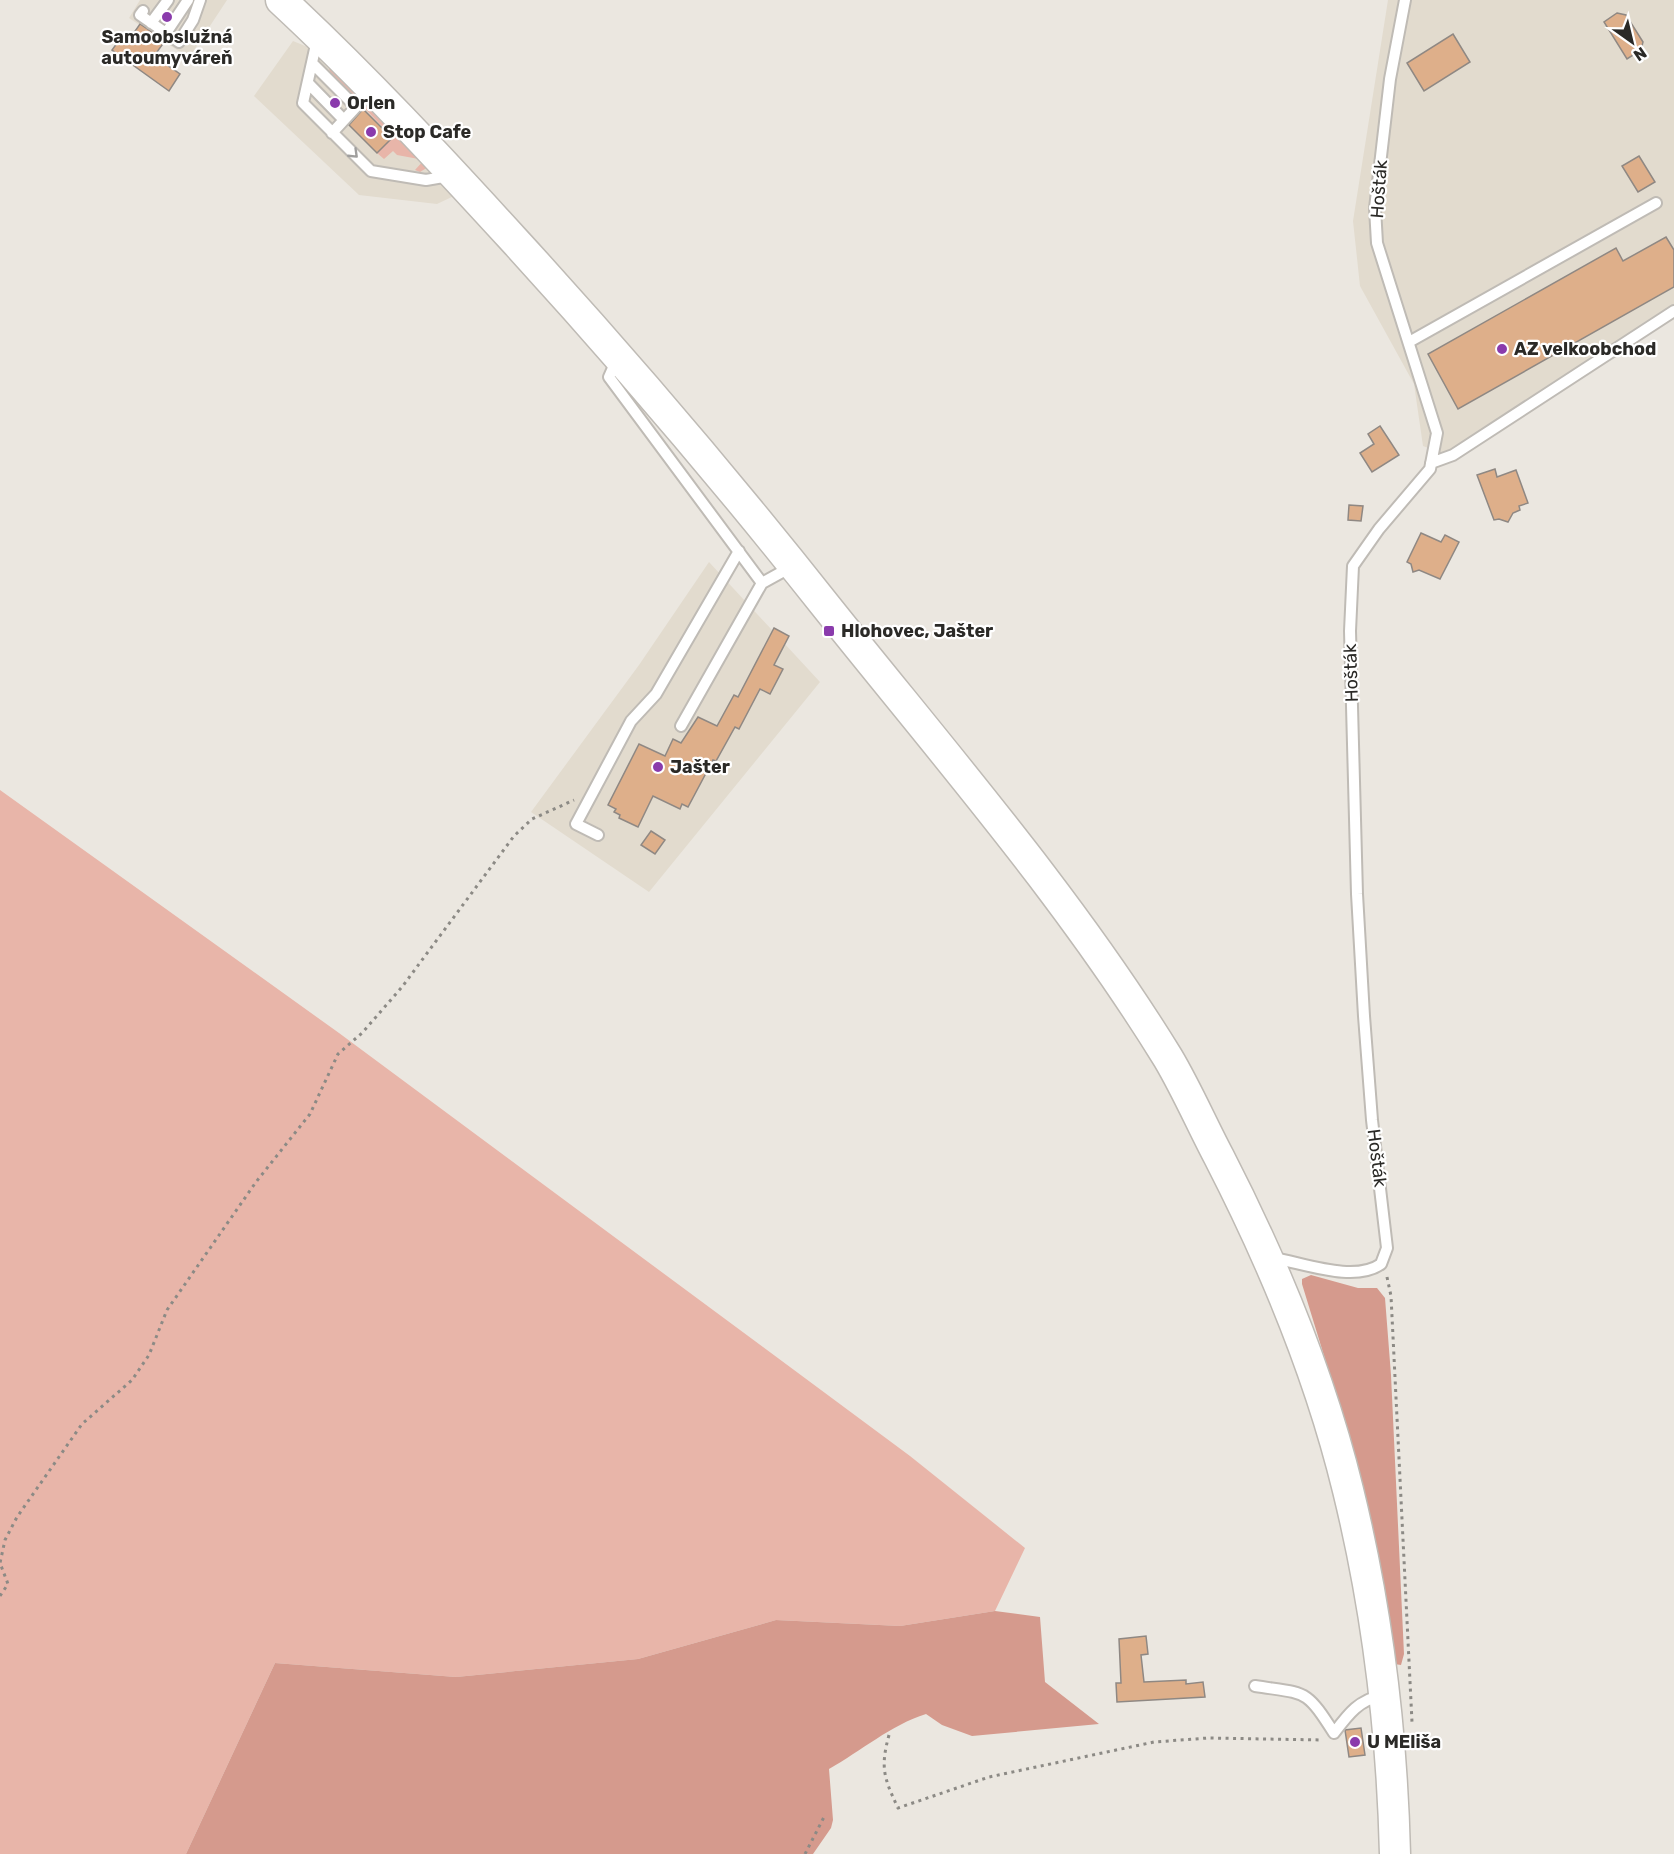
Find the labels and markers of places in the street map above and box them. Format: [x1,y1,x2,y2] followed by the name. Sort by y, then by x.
[160,10,174,24] marker: Samoobslužná autoumyváreň
[101,26,233,69] place label: Samoobslužná autoumyváreň
[347,92,395,114] place label: Orlen
[328,96,342,110] marker: Orlen
[383,121,472,143] place label: Stop Cafe
[364,125,378,139] marker: Stop Cafe
[1514,338,1656,360] place label: AZ velkoobchod
[1495,342,1509,356] marker: AZ velkoobchod
[841,620,993,642] place label: Hlohovec, Jašter
[822,624,836,638] marker: Hlohovec, Jašter
[670,756,730,778] place label: Jašter
[651,760,665,774] marker: Jašter
[1367,1731,1441,1753] place label: U MEliša
[1348,1735,1362,1749] marker: U MEliša

